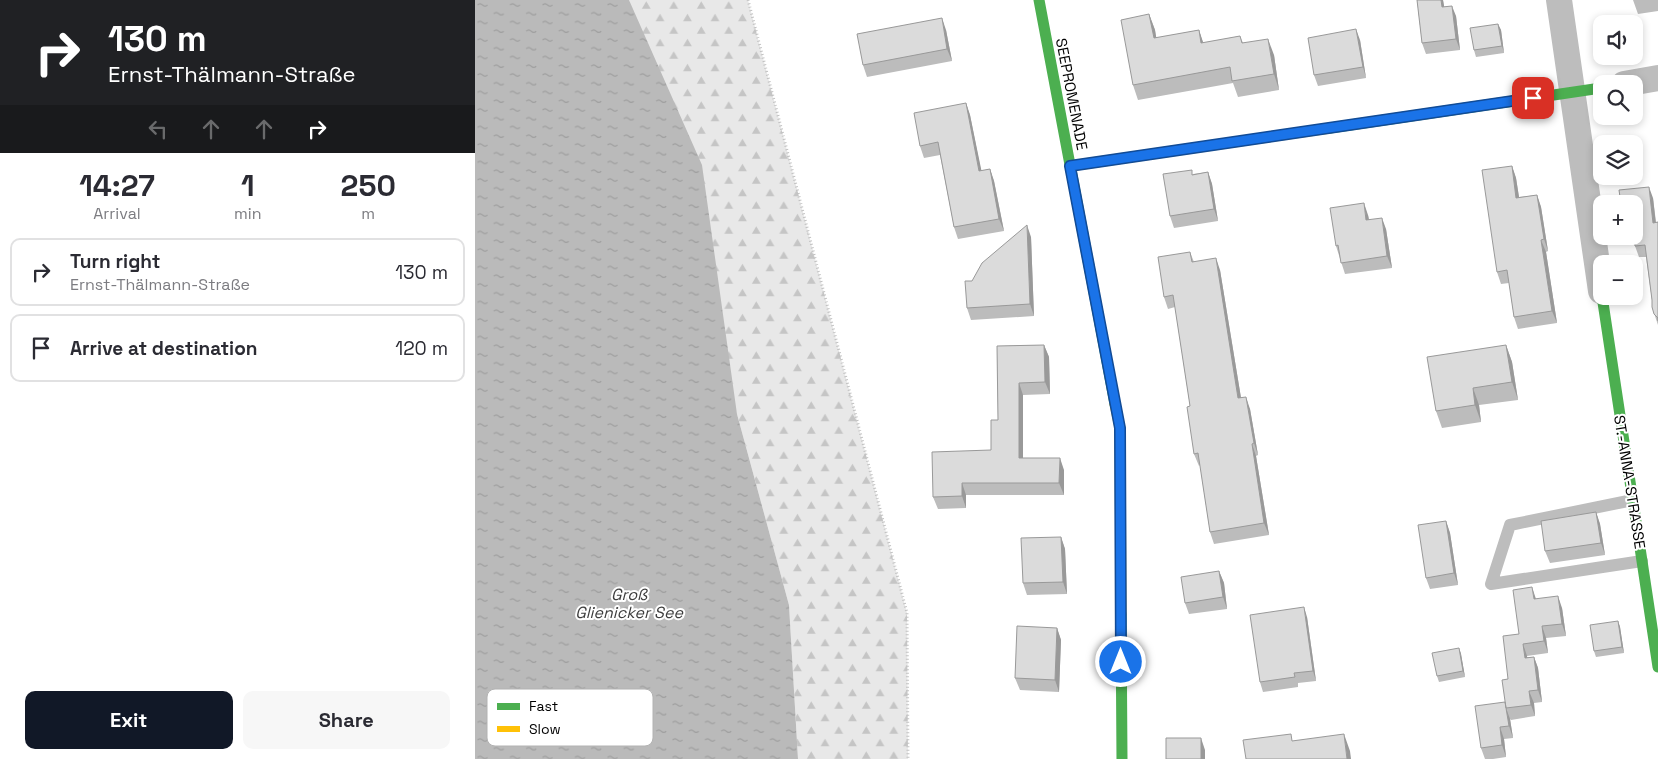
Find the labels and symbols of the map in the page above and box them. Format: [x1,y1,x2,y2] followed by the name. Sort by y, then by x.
[1052,36,1092,152] street label: SEEPROMENADE
[1512,77,1554,119] pin
[1610,414,1650,550] street label: ST.-ANNA-STRASSE
[575,584,683,623] water label: Groß Glienicker See
[1094,635,1146,687] position arrow
[487,689,653,746] legend
[529,697,558,715] text: Fast
[529,720,561,738] text: Slow

